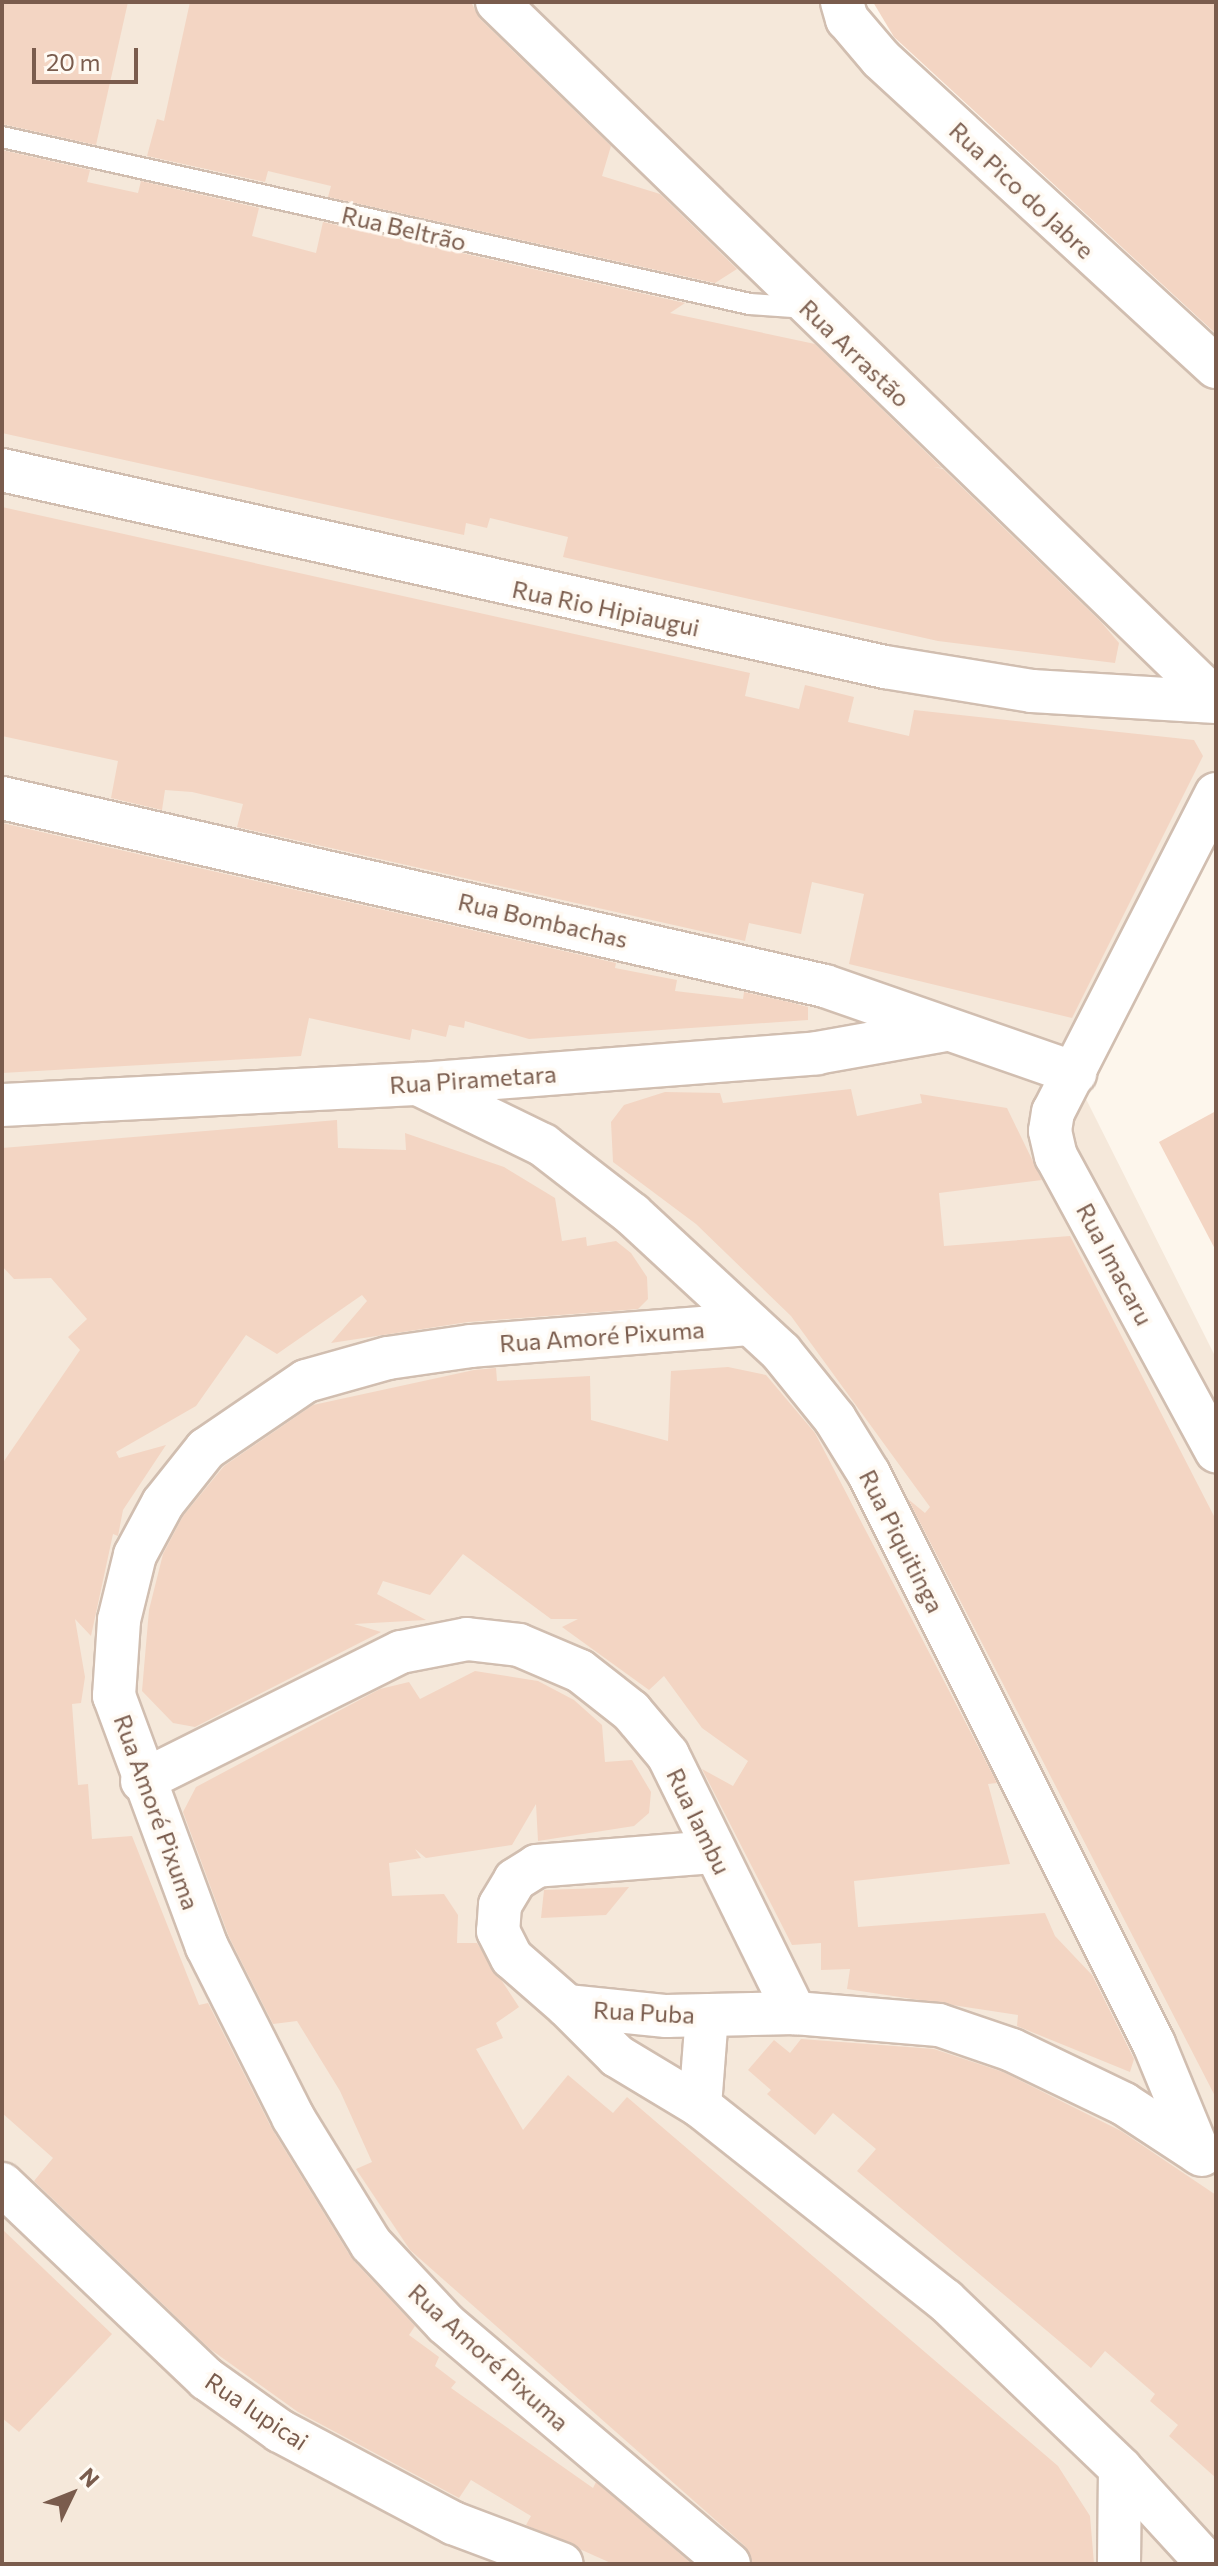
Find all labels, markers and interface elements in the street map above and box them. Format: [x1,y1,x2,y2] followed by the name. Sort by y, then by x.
[36,32,142,82] scale bar
[46,47,100,76] text: 20 m
[944,116,1100,264] street label: Rua Pico do Jabre
[339,200,469,256] street label: Rua Beltrão
[794,293,916,413] street label: Rua Arrastão
[510,574,702,642] street label: Rua Rio Hipiaugui
[455,886,631,954] street label: Rua Bombachas
[389,1059,557,1099] street label: Rua Pirametara
[1071,1198,1159,1330] street label: Rua Imacaru
[498,1314,706,1358] street label: Rua Amoré Pixuma
[854,1465,950,1617] street label: Rua Piquitinga
[108,1710,206,1914] street label: Rua Amoré Pixuma
[661,1763,737,1879] street label: Rua Iambu
[592,1995,696,2029] street label: Rua Puba
[403,2277,575,2437] street label: Rua Amoré Pixuma
[200,2366,314,2456] street label: Rua Iupicai
[32,2454,112,2534] north arrow
[74,2462,105,2493] text: N

